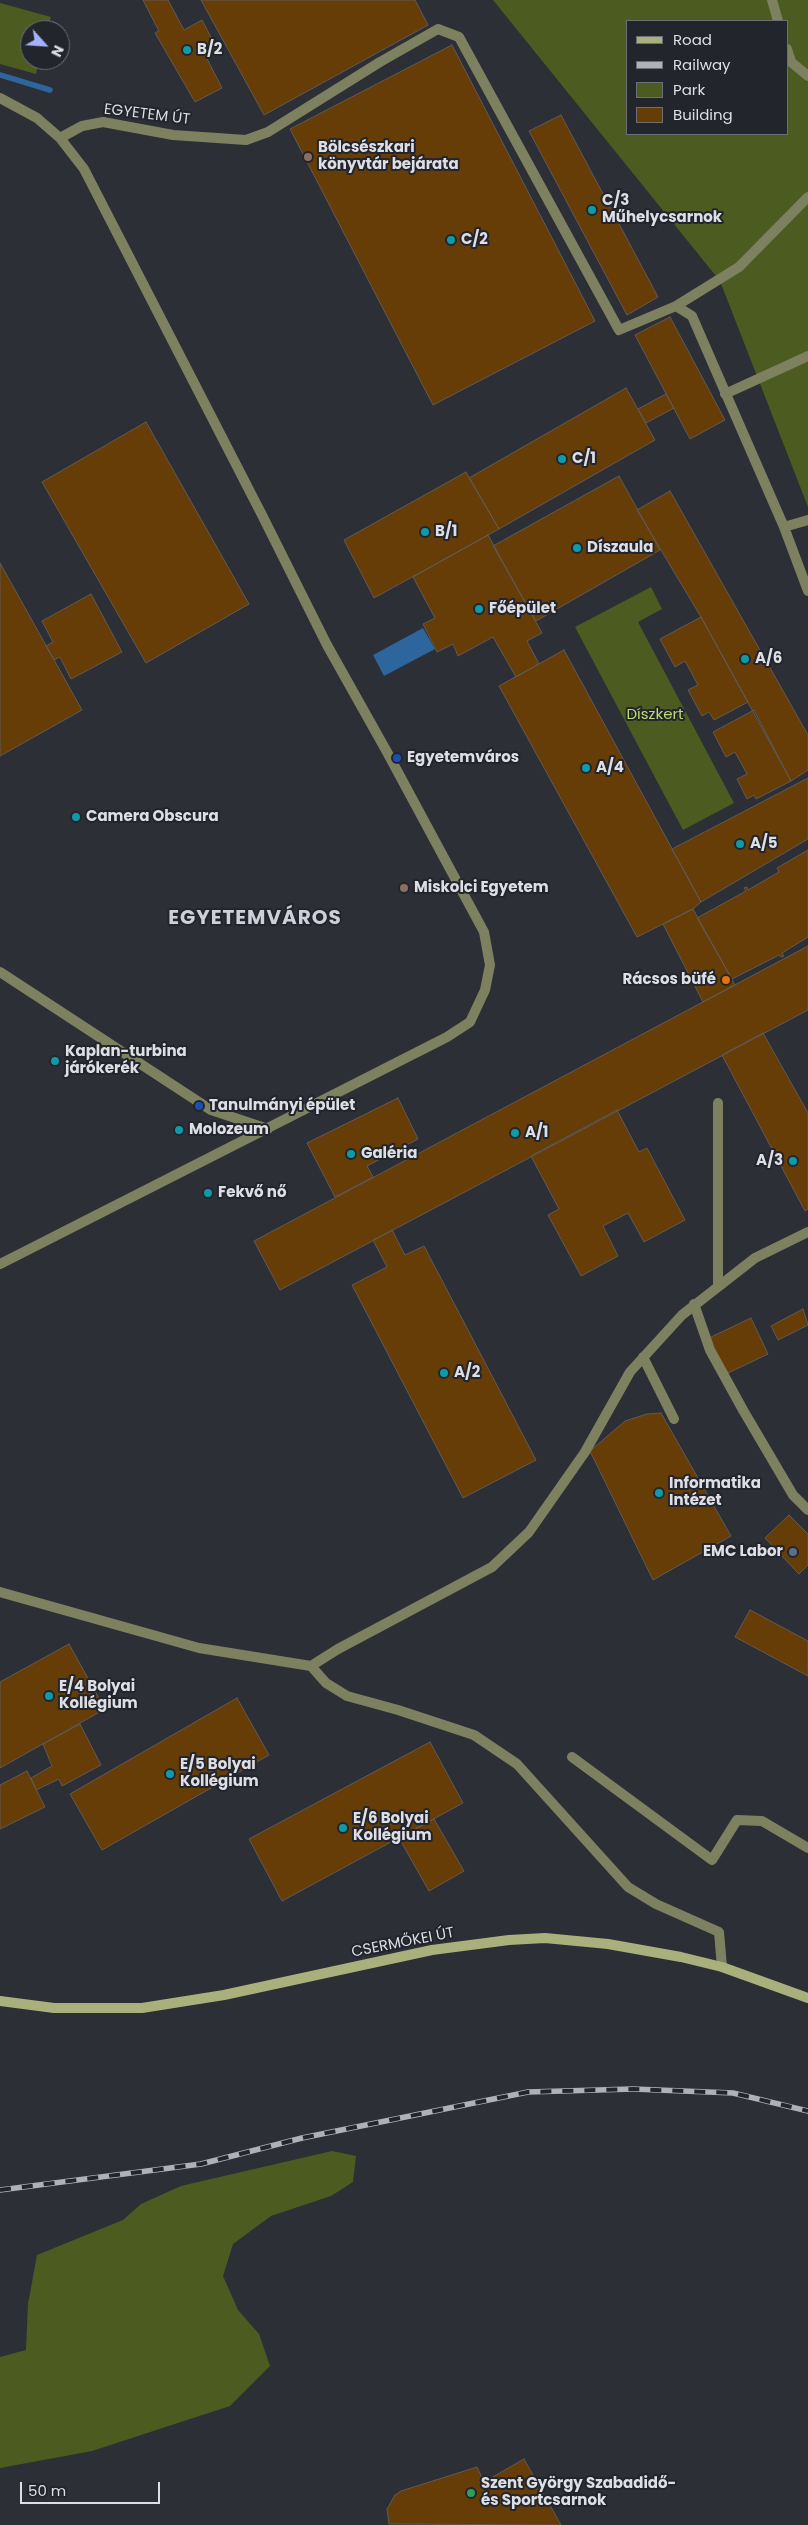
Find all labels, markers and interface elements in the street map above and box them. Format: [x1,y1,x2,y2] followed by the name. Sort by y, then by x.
[20,20,70,70] north arrow
[626,20,788,135] legend
[673,29,712,50] text: Road
[197,41,222,59] place label: B/2
[46,42,69,60] text: N
[181,44,193,56] marker: B/2
[673,54,731,75] text: Railway
[673,79,705,100] text: Park
[103,101,191,129] street label: EGYETEM ÚT
[673,104,733,125] text: Building
[318,139,459,174] place label: Bölcsészkari könyvtár bejárata
[302,151,314,163] marker: Bölcsészkari könyvtár bejárata
[602,192,722,227] place label: C/3 Műhelycsarnok
[586,204,598,216] marker: C/3 Műhelycsarnok
[461,231,488,249] place label: C/2
[445,234,457,246] marker: C/2
[572,450,596,468] place label: C/1
[556,453,568,465] marker: C/1
[435,523,457,541] place label: B/1
[419,526,431,538] marker: B/1
[587,539,653,557] place label: Díszaula
[571,542,583,554] marker: Díszaula
[489,600,556,618] place label: Főépület
[473,603,485,615] marker: Főépület
[755,650,782,668] place label: A/6
[739,653,751,665] marker: A/6
[626,706,684,724] park label: Díszkert
[407,749,519,767] place label: Egyetemváros
[391,752,403,764] marker: Egyetemváros
[596,759,624,777] place label: A/4
[580,762,592,774] marker: A/4
[86,808,219,826] place label: Camera Obscura
[70,811,82,823] marker: Camera Obscura
[750,835,778,853] place label: A/5
[734,838,746,850] marker: A/5
[414,879,549,897] place label: Miskolci Egyetem
[398,882,410,894] marker: Miskolci Egyetem
[167,907,343,931] district label: EGYETEMVÁROS
[623,971,716,989] place label: Rácsos büfé
[720,974,732,986] marker: Rácsos büfé
[65,1043,187,1078] place label: Kaplan-turbina járókerék
[49,1055,61,1067] marker: Kaplan-turbina járókerék
[209,1097,355,1115] place label: Tanulmányi épület
[193,1100,205,1112] marker: Tanulmányi épület
[189,1121,269,1139] place label: Molozeum
[173,1124,185,1136] marker: Molozeum
[525,1124,548,1142] place label: A/1
[509,1127,521,1139] marker: A/1
[361,1145,417,1163] place label: Galéria
[345,1148,357,1160] marker: Galéria
[756,1152,783,1170] place label: A/3
[787,1155,799,1167] marker: A/3
[218,1184,287,1202] place label: Fekvő nő
[202,1187,214,1199] marker: Fekvő nő
[454,1364,480,1382] place label: A/2
[438,1367,450,1379] marker: A/2
[669,1475,761,1510] place label: Informatika Intézet
[653,1487,665,1499] marker: Informatika Intézet
[703,1543,783,1561] place label: EMC Labor
[787,1546,799,1558] marker: EMC Labor
[59,1678,138,1713] place label: E/4 Bolyai Kollégium
[43,1690,55,1702] marker: E/4 Bolyai Kollégium
[180,1756,259,1791] place label: E/5 Bolyai Kollégium
[164,1768,176,1780] marker: E/5 Bolyai Kollégium
[353,1810,432,1845] place label: E/6 Bolyai Kollégium
[337,1822,349,1834] marker: E/6 Bolyai Kollégium
[350,1924,456,1962] street label: CSERMŐKEI ÚT
[22,2472,162,2504] scale bar
[481,2475,676,2510] place label: Szent György Szabadidő- és Sportcsarnok
[28,2480,66,2501] text: 50 m
[465,2487,477,2499] marker: Szent György Szabadidő- és Sportcsarnok

